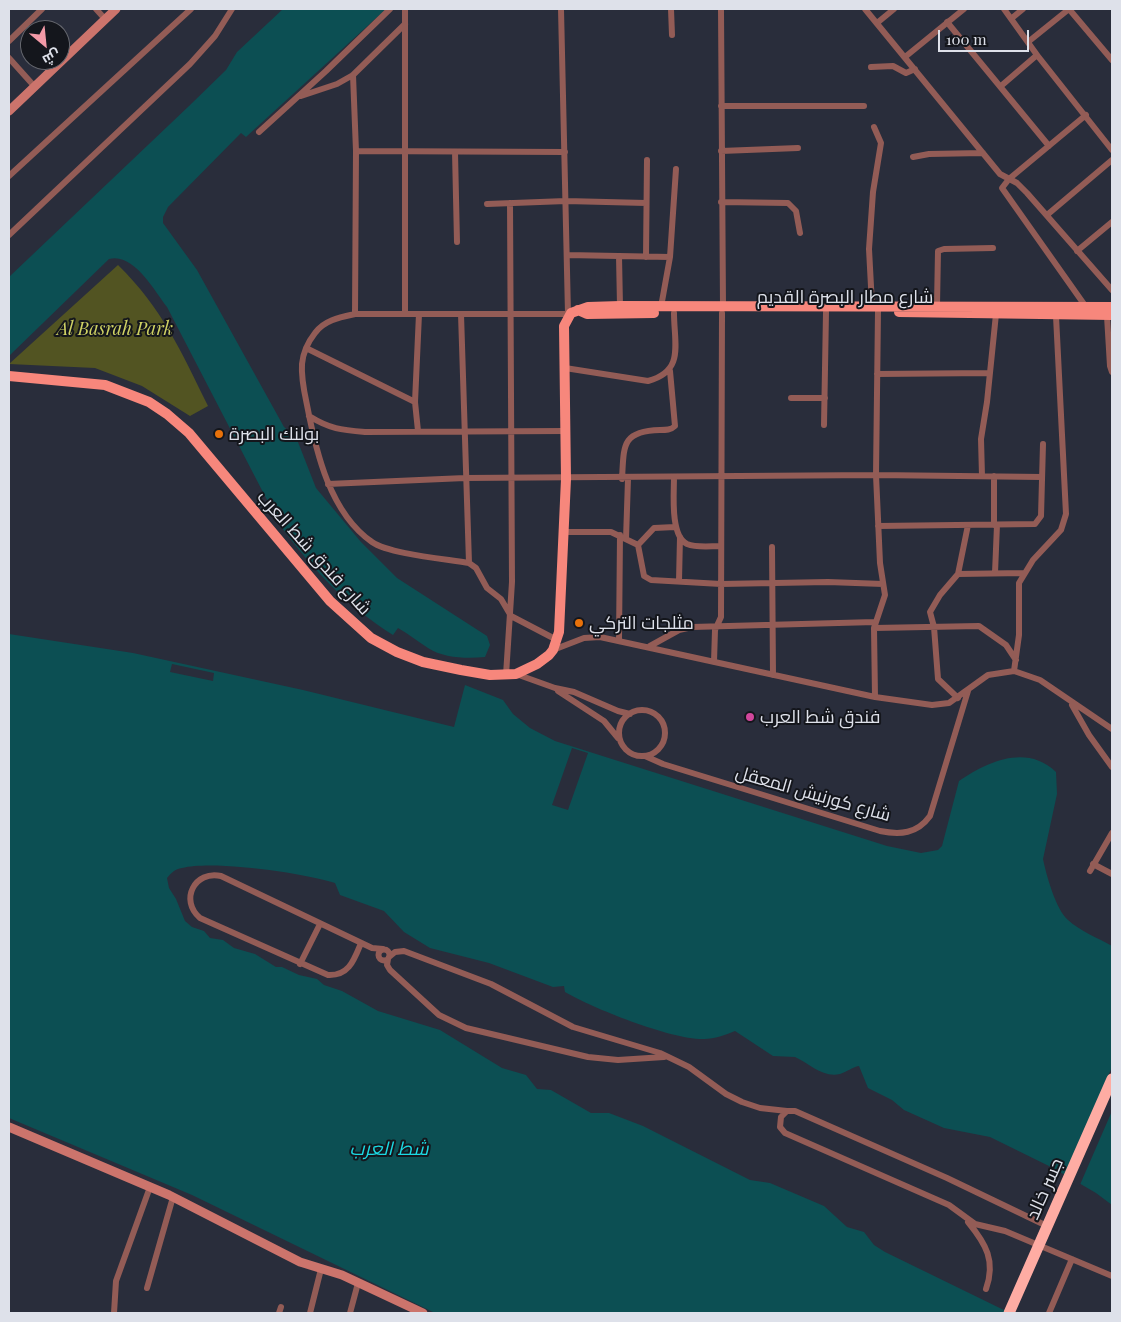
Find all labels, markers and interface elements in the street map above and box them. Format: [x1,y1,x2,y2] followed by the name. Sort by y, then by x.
[20,20,70,70] north arrow
[941,20,1032,52] scale bar
[946,29,987,49] text: 100 m
[39,45,64,70] text: ش
[757,286,933,308] street label: شارع مطار البصرة القديم
[57,318,173,340] park label: Al Basrah Park
[229,423,319,445] place label: بولنك البصرة
[213,428,225,440] marker: بولنك البصرة
[253,486,375,620] street label: شارع فندق شط العرب
[589,612,694,634] place label: مثلجات التركي
[573,617,585,629] marker: مثلجات التركي
[760,706,880,728] place label: فندق شط العرب
[744,711,756,723] marker: فندق شط العرب
[733,762,893,826] street label: شارع كورنيش المعقل
[350,1138,428,1160] water label: شط العرب
[1022,1155,1068,1223] street label: جسر خالد

